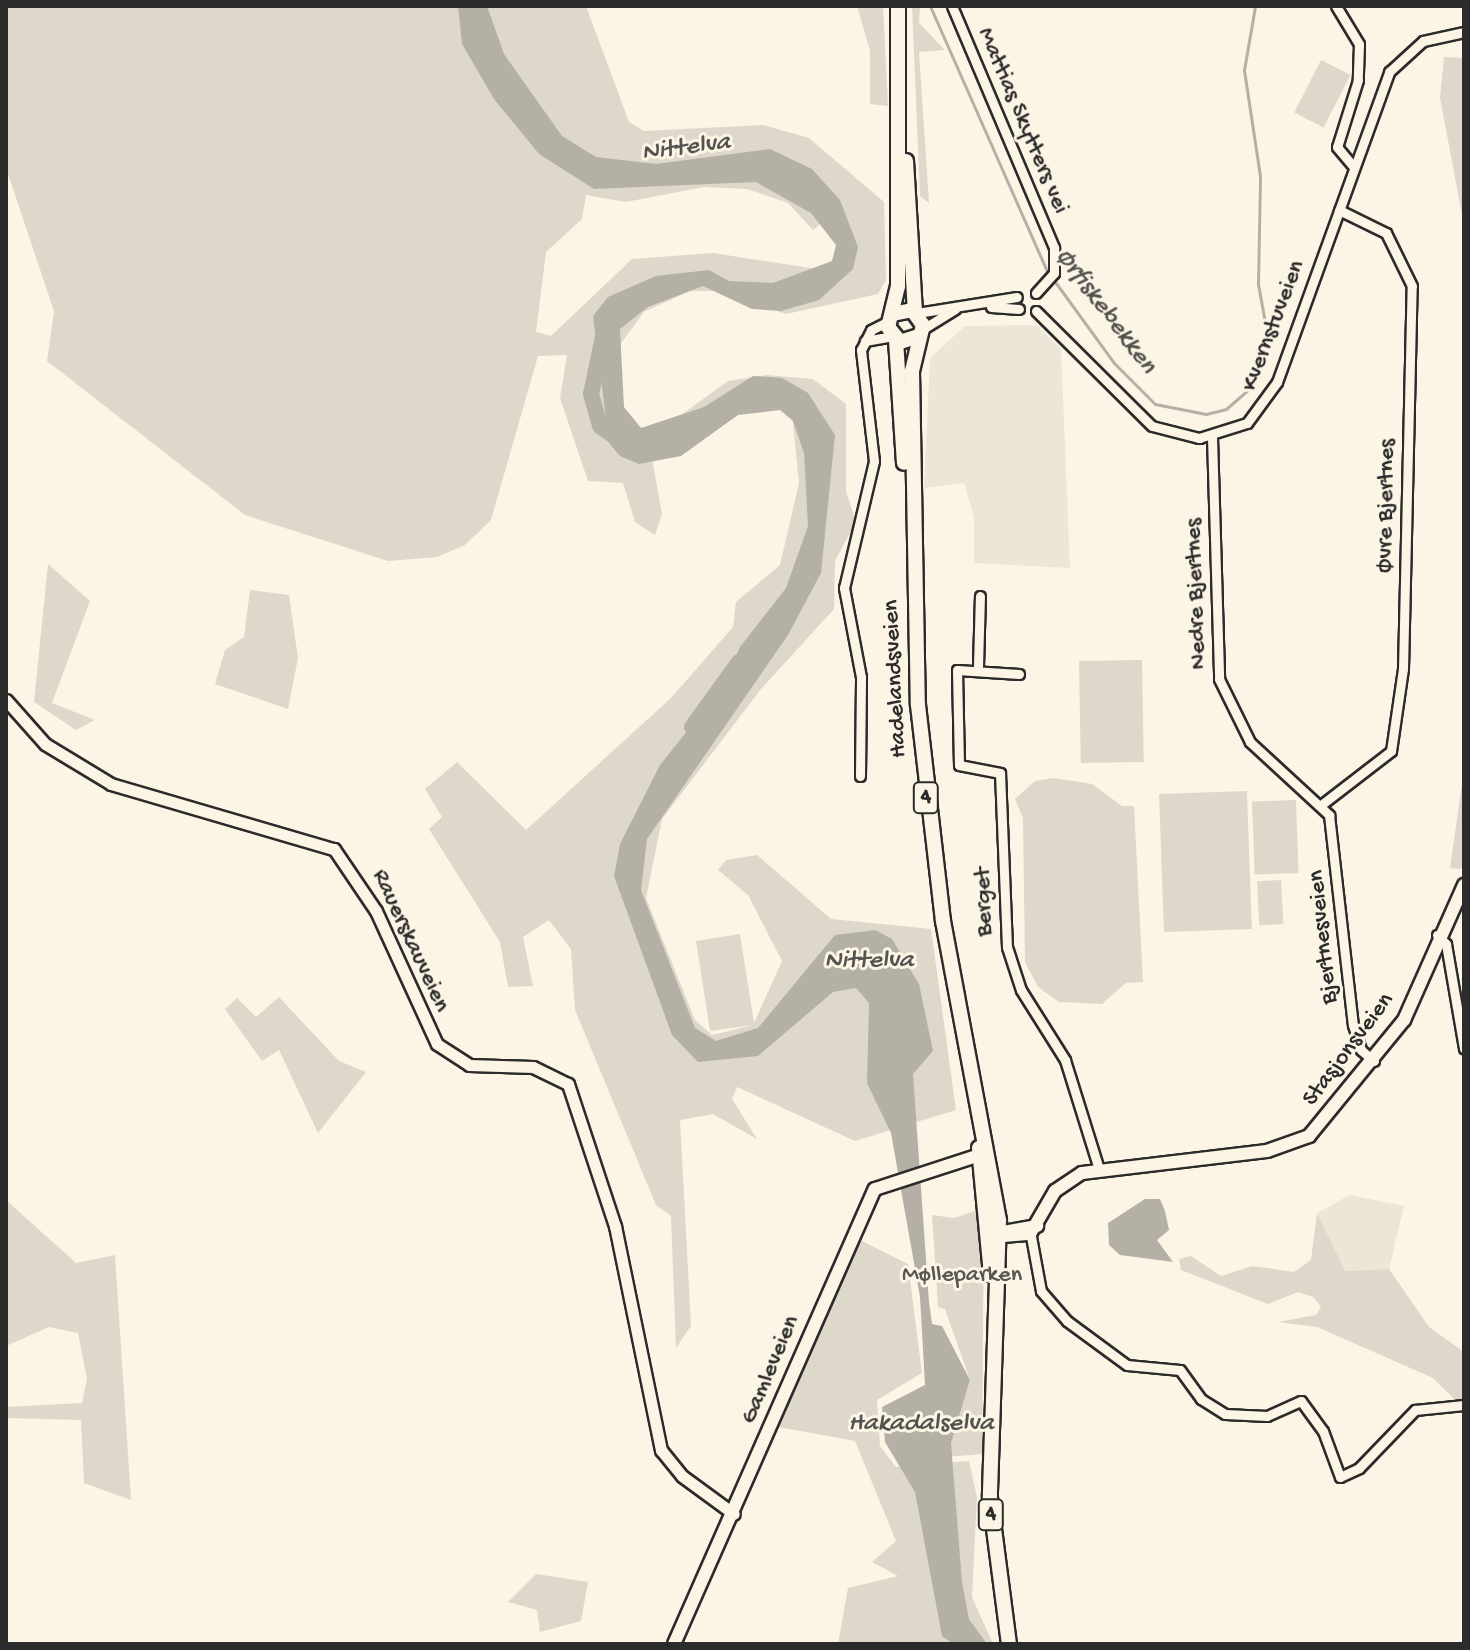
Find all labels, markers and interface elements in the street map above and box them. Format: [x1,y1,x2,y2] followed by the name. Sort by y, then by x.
[970,24,1074,218] street label: Mattias Skytters vei
[640,128,732,170] water label: Nittelva
[1048,243,1162,381] water label: Ørfiskebekken
[1236,256,1312,396] street label: Kvernstuveien
[1371,439,1403,573] street label: Øvre Bjertnes
[1180,518,1214,670] street label: Nedre Bjertnes
[877,599,915,759] street label: Hadelandsveien
[912,780,940,816] road number: 4
[364,865,456,1017] street label: Rauerskauveien
[969,867,1001,937] street label: Berget
[1303,869,1345,1005] street label: Bjertnesveien
[825,946,913,978] water label: Nittelva
[1297,988,1401,1112] street label: Stasjonsveien
[902,1262,1022,1290] park label: Mølleparken
[735,1311,807,1429] street label: Gamleveien
[848,1409,994,1441] water label: Hakadalselva
[977,1497,1005,1533] road number: 4

